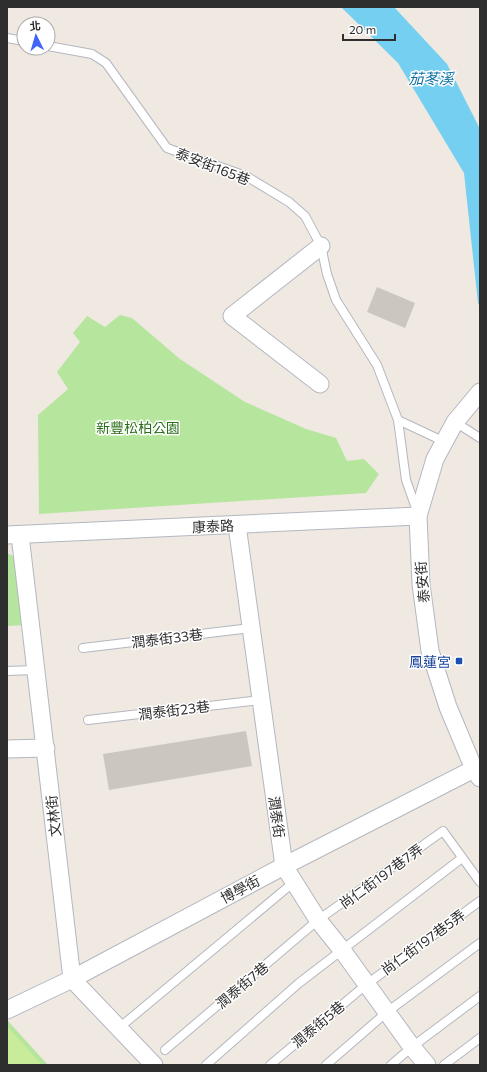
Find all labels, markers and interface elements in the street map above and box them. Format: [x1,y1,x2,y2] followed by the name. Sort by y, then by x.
[16,16,56,56] north arrow
[343,16,395,42] scale bar
[29,19,41,32] text: 北
[349,22,376,36] text: 20 m
[408,69,455,87] water label: 茄苳溪
[173,144,253,188] street label: 泰安街165巷
[96,419,180,436] park label: 新豐松柏公園
[192,516,234,536] street label: 康泰路
[412,560,432,604] street label: 泰安街
[130,625,204,651] street label: 潤泰街33巷
[409,653,451,670] place label: 鳳蓮宮
[454,656,464,666] marker: 鳳蓮宮
[137,697,211,723] street label: 潤泰街23巷
[42,794,64,838] street label: 文林街
[266,795,288,839] street label: 潤泰街
[336,840,426,912] street label: 尚仁街197巷7弄
[217,872,263,906] street label: 博學街
[378,906,468,978] street label: 尚仁街197巷5弄
[212,958,272,1012] street label: 潤泰街7巷
[288,997,348,1051] street label: 潤泰街5巷

